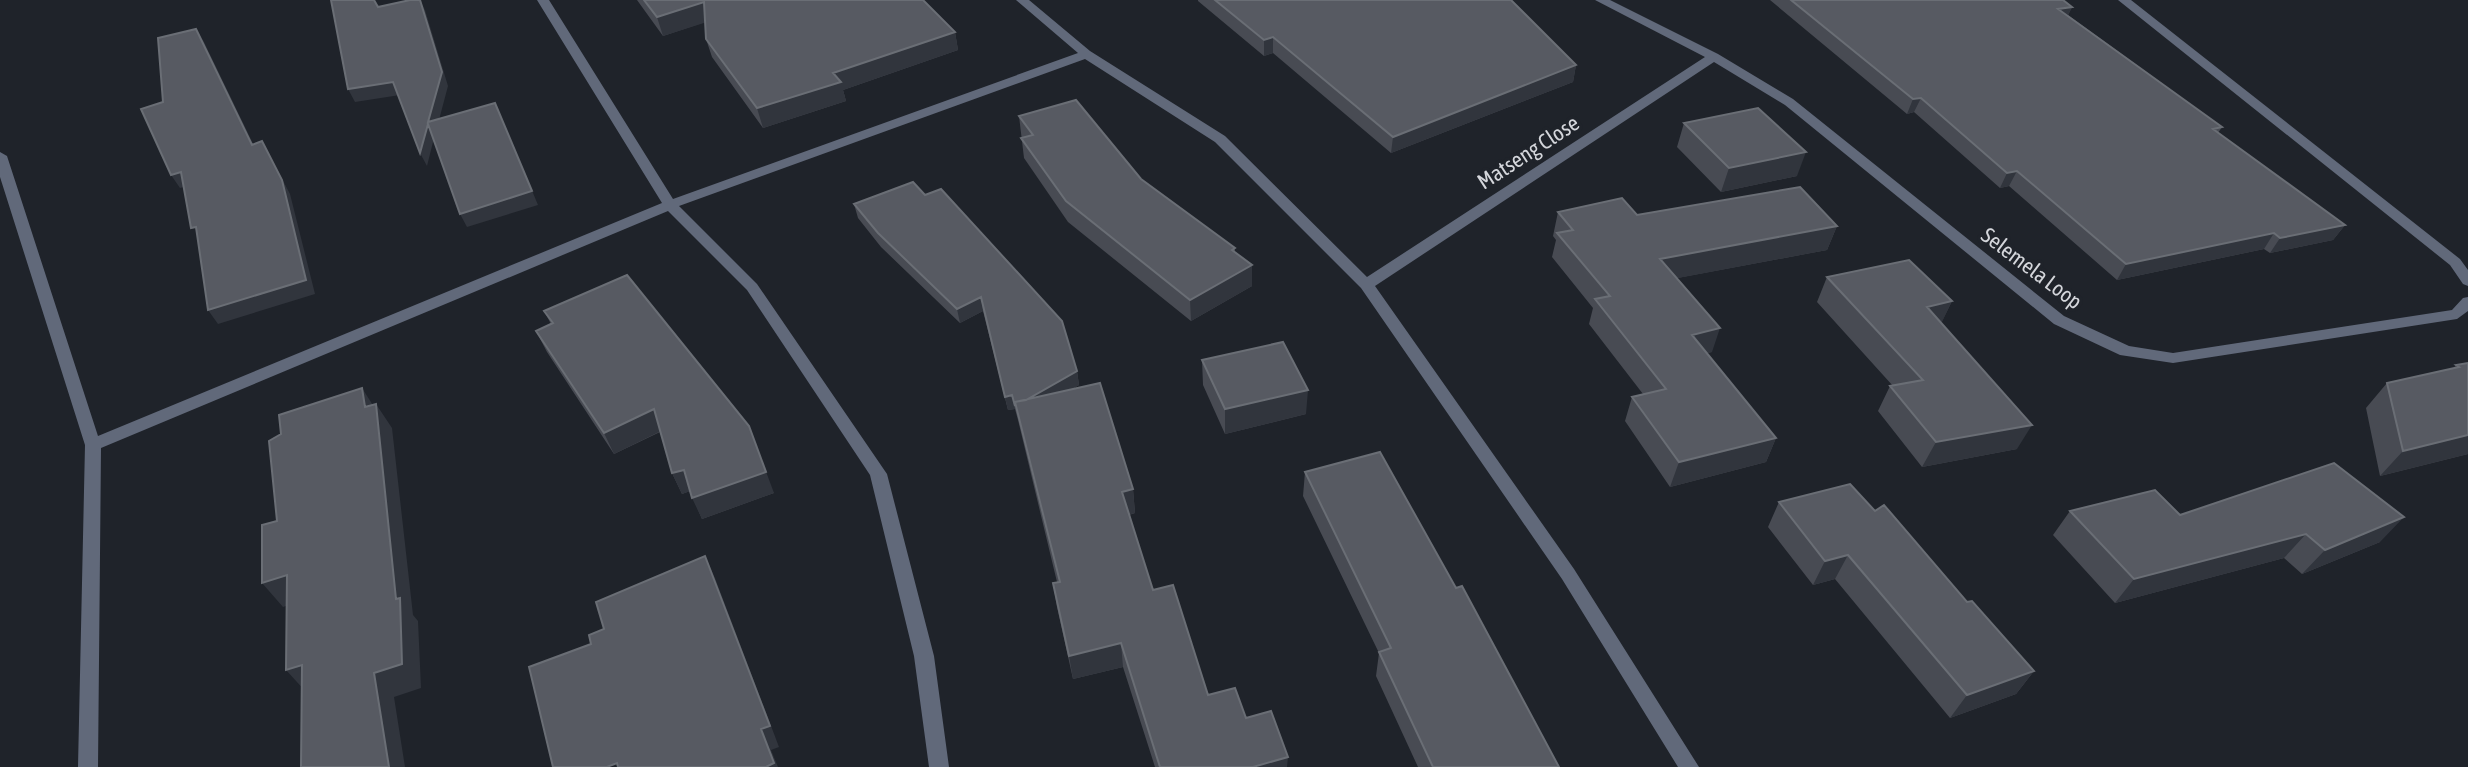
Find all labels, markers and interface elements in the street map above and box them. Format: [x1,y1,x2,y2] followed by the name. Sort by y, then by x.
[1472,110,1584,194] street label: Matseng Close
[1977,222,2087,314] street label: Selemela Loop

